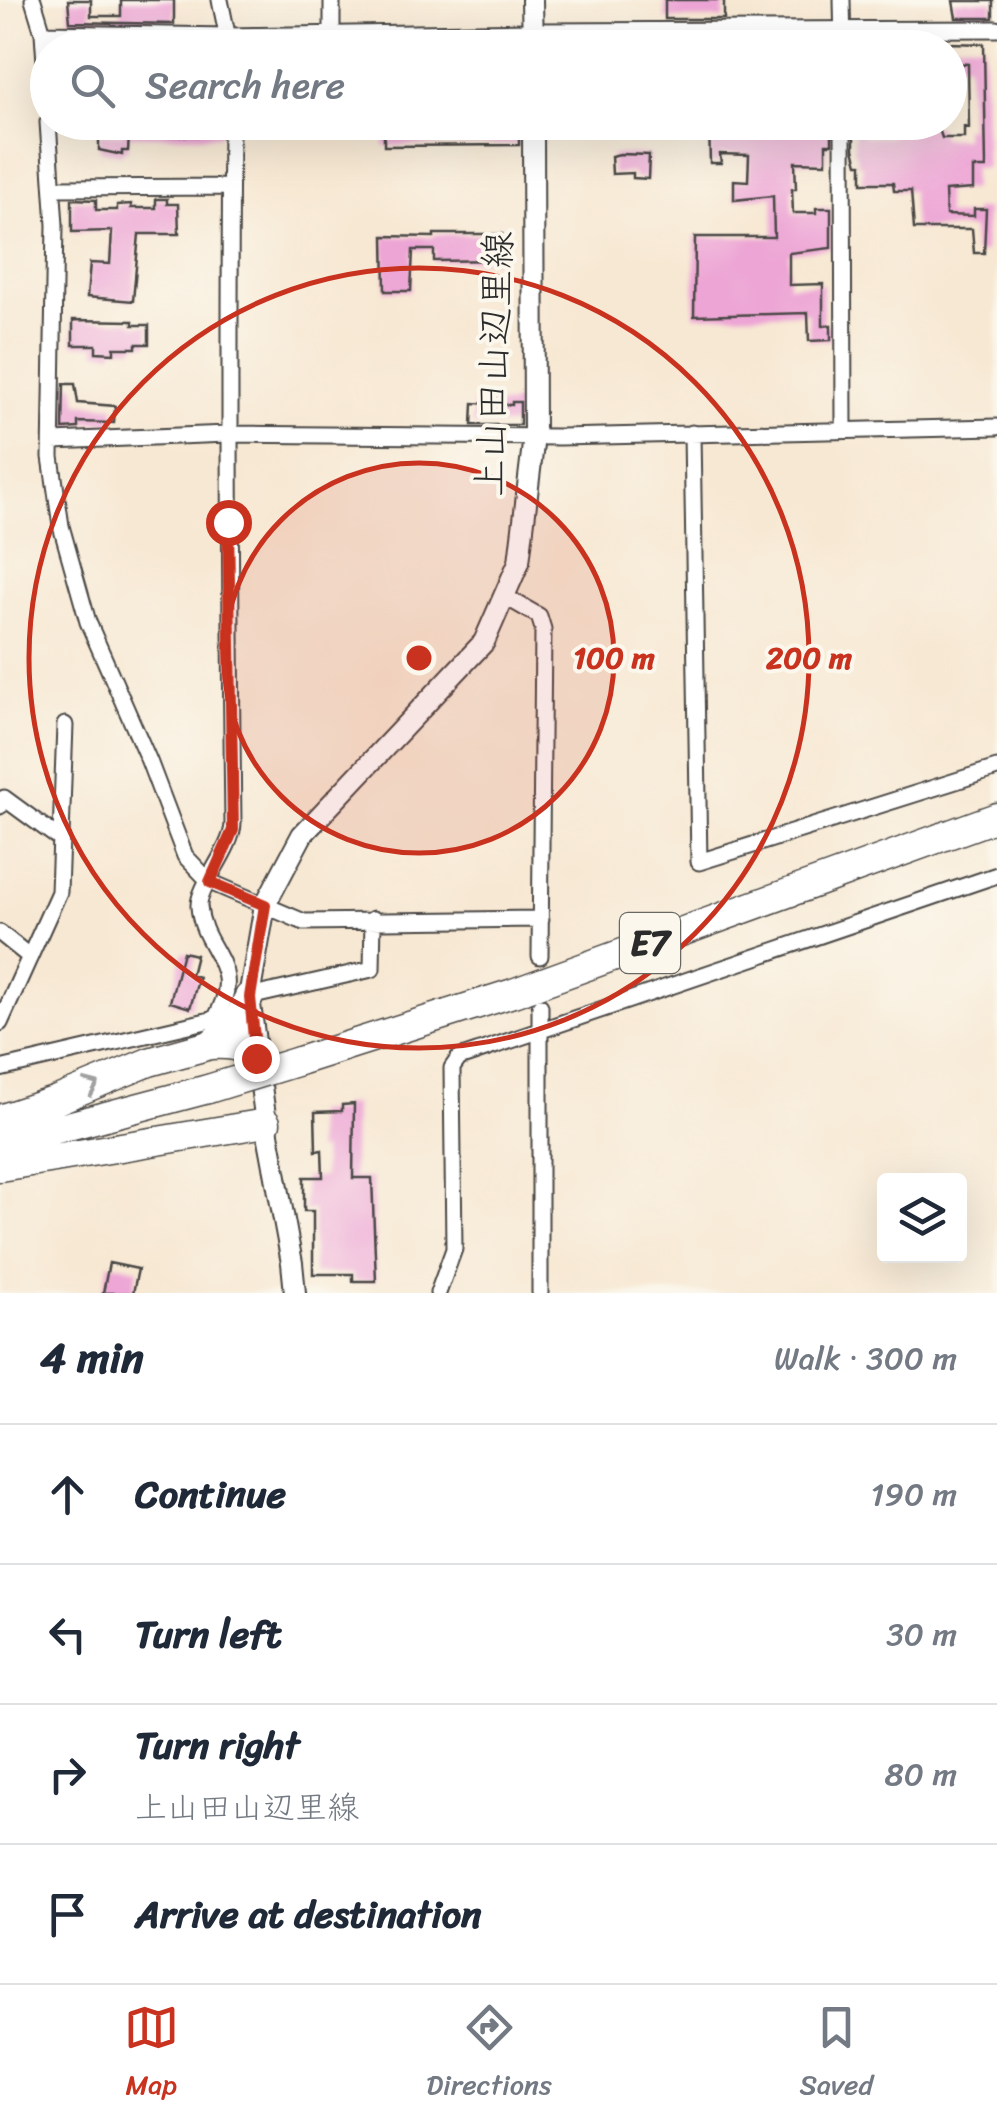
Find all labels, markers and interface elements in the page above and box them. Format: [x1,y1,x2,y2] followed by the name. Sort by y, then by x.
[30,30,967,140] search box
[145,52,345,119] text: Search here
[65,58,120,113] icon: search
[456,230,532,498] street label: 上山田山辺里線
[206,500,252,546] route start
[573,631,655,685] text: 100 m
[766,631,852,685] text: 200 m
[401,640,437,676] centre of rings
[620,913,680,973] road number: E7
[234,1036,280,1082] route end
[82,1078,100,1098] one-way arrow
[877,1173,967,1263] map controls
[877,1173,967,1263] button: layers
[40,1321,144,1395] text: 4 min
[774,1330,957,1387] text: Walk · 300 m
[135,1461,286,1528] text: Continue
[871,1466,957,1523] text: 190 m
[40,1467,95,1522] icon: ahead
[135,1601,281,1668] text: Turn left
[886,1606,957,1663] text: 30 m
[40,1607,95,1662] icon: left
[135,1712,300,1779] text: Turn right
[885,1746,957,1803] text: 80 m
[40,1747,95,1802] icon: right
[135,1779,359,1836] text: 上山田山辺里線
[135,1881,482,1948] text: Arrive at destination
[40,1887,95,1942] icon: arrive
[124,2000,179,2109] tab: Map
[426,2000,552,2109] tab: Directions
[799,2000,873,2109] tab: Saved

